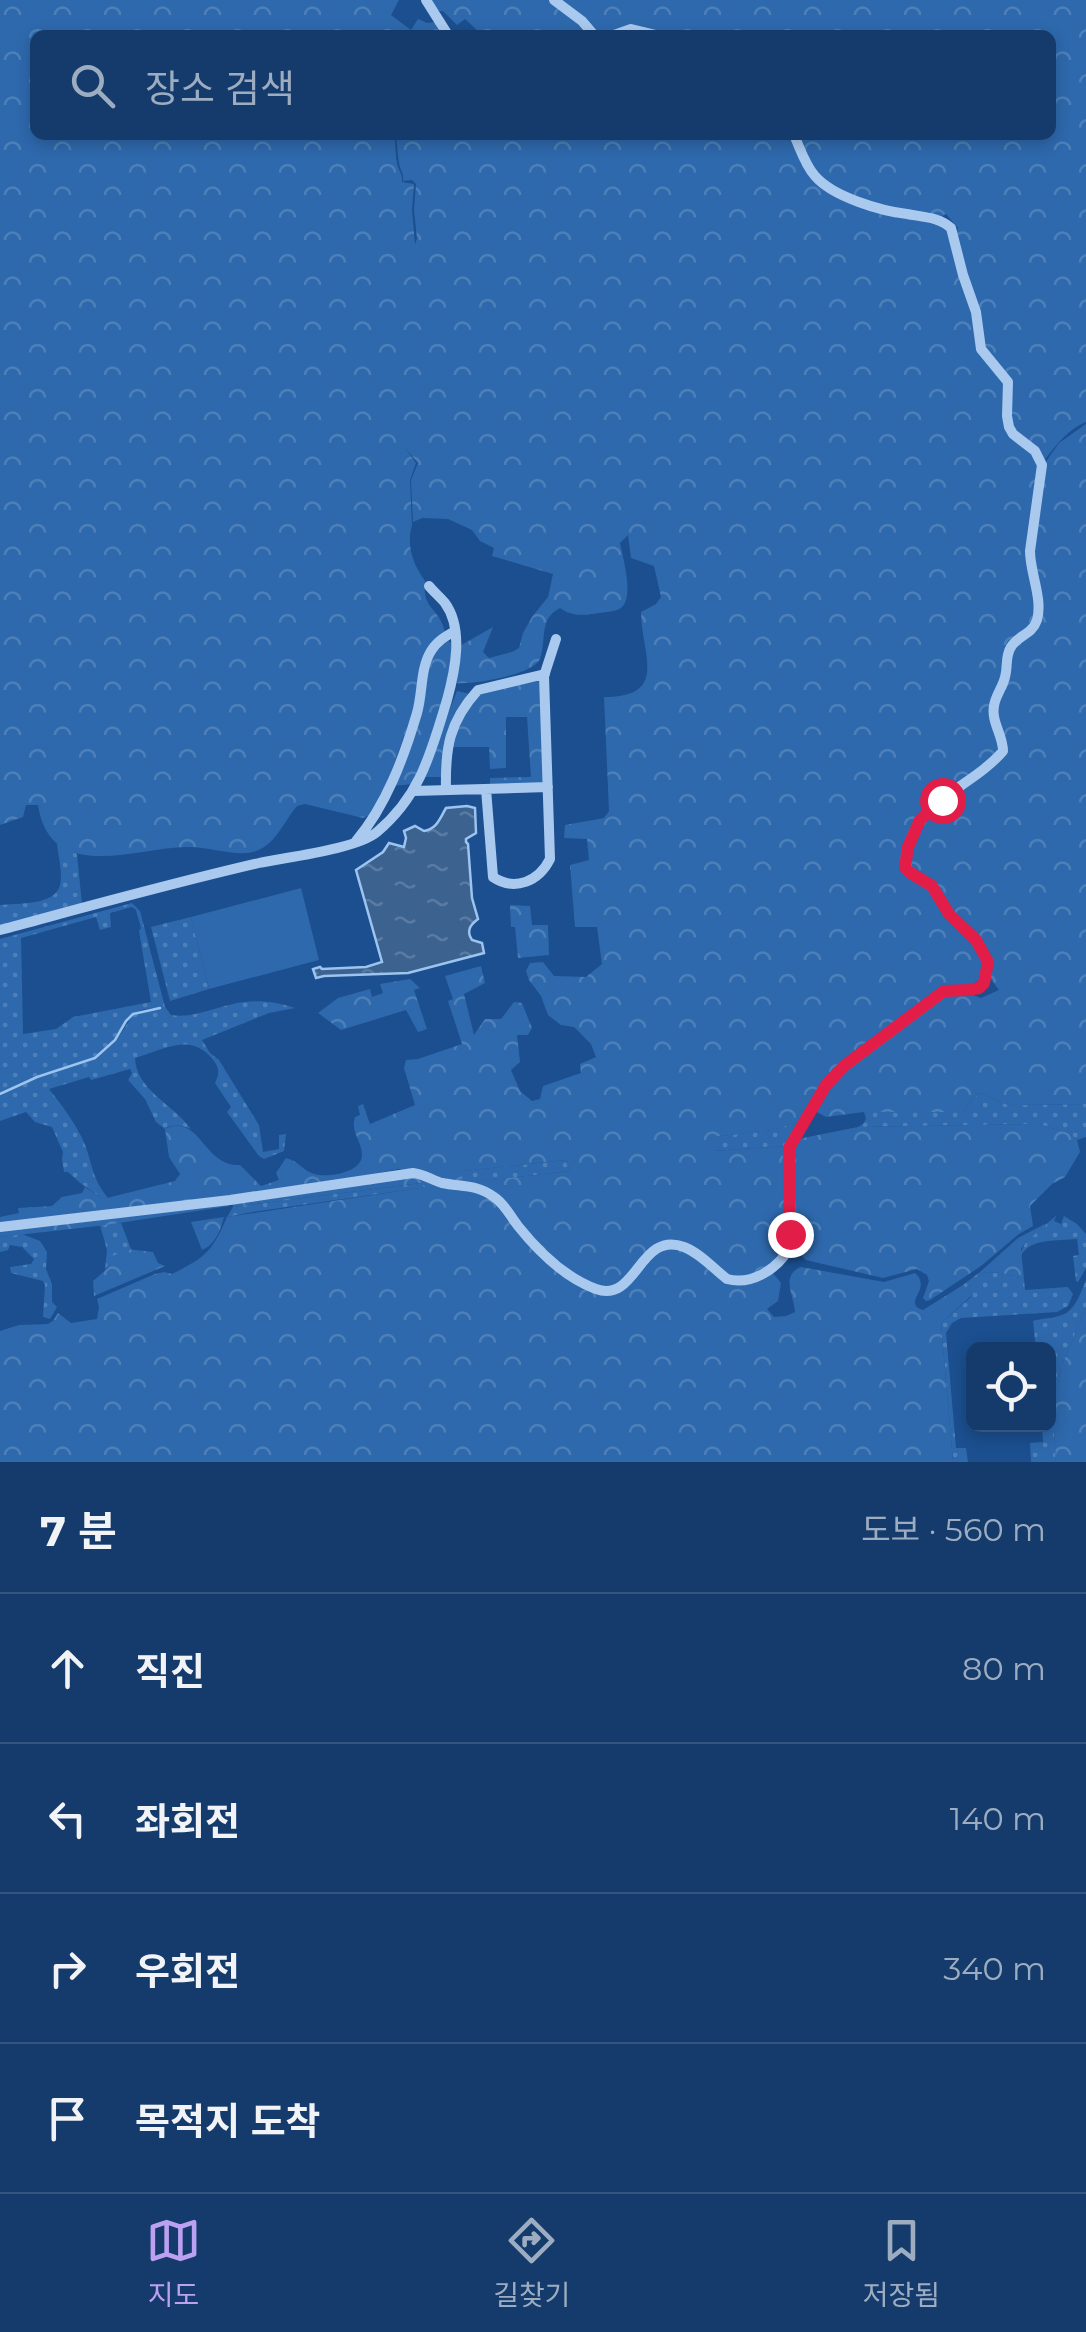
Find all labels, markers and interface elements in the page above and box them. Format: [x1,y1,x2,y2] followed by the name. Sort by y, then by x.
[30,30,1056,140] search box
[65,58,120,113] icon: search
[145,65,295,112] text: 장소 검색
[920,778,966,824] route start
[768,1212,814,1258] route end
[966,1342,1056,1432] map controls
[966,1342,1056,1432] button: locate
[40,1505,117,1557] text: 7 분
[861,1510,1046,1549] text: 도보 · 560 m
[40,1641,95,1696] icon: ahead
[135,1648,205,1695] text: 직진
[962,1649,1046,1688] text: 80 m
[40,1791,95,1846] icon: left
[135,1798,240,1845] text: 좌회전
[950,1799,1046,1838] text: 140 m
[40,1941,95,1996] icon: right
[135,1948,240,1995] text: 우회전
[943,1949,1046,1988] text: 340 m
[40,2091,95,2146] icon: arrive
[135,2098,321,2145] text: 목적지 도착
[146,2213,201,2313] tab: 지도
[493,2213,570,2313] tab: 길찾기
[863,2213,940,2313] tab: 저장됨

